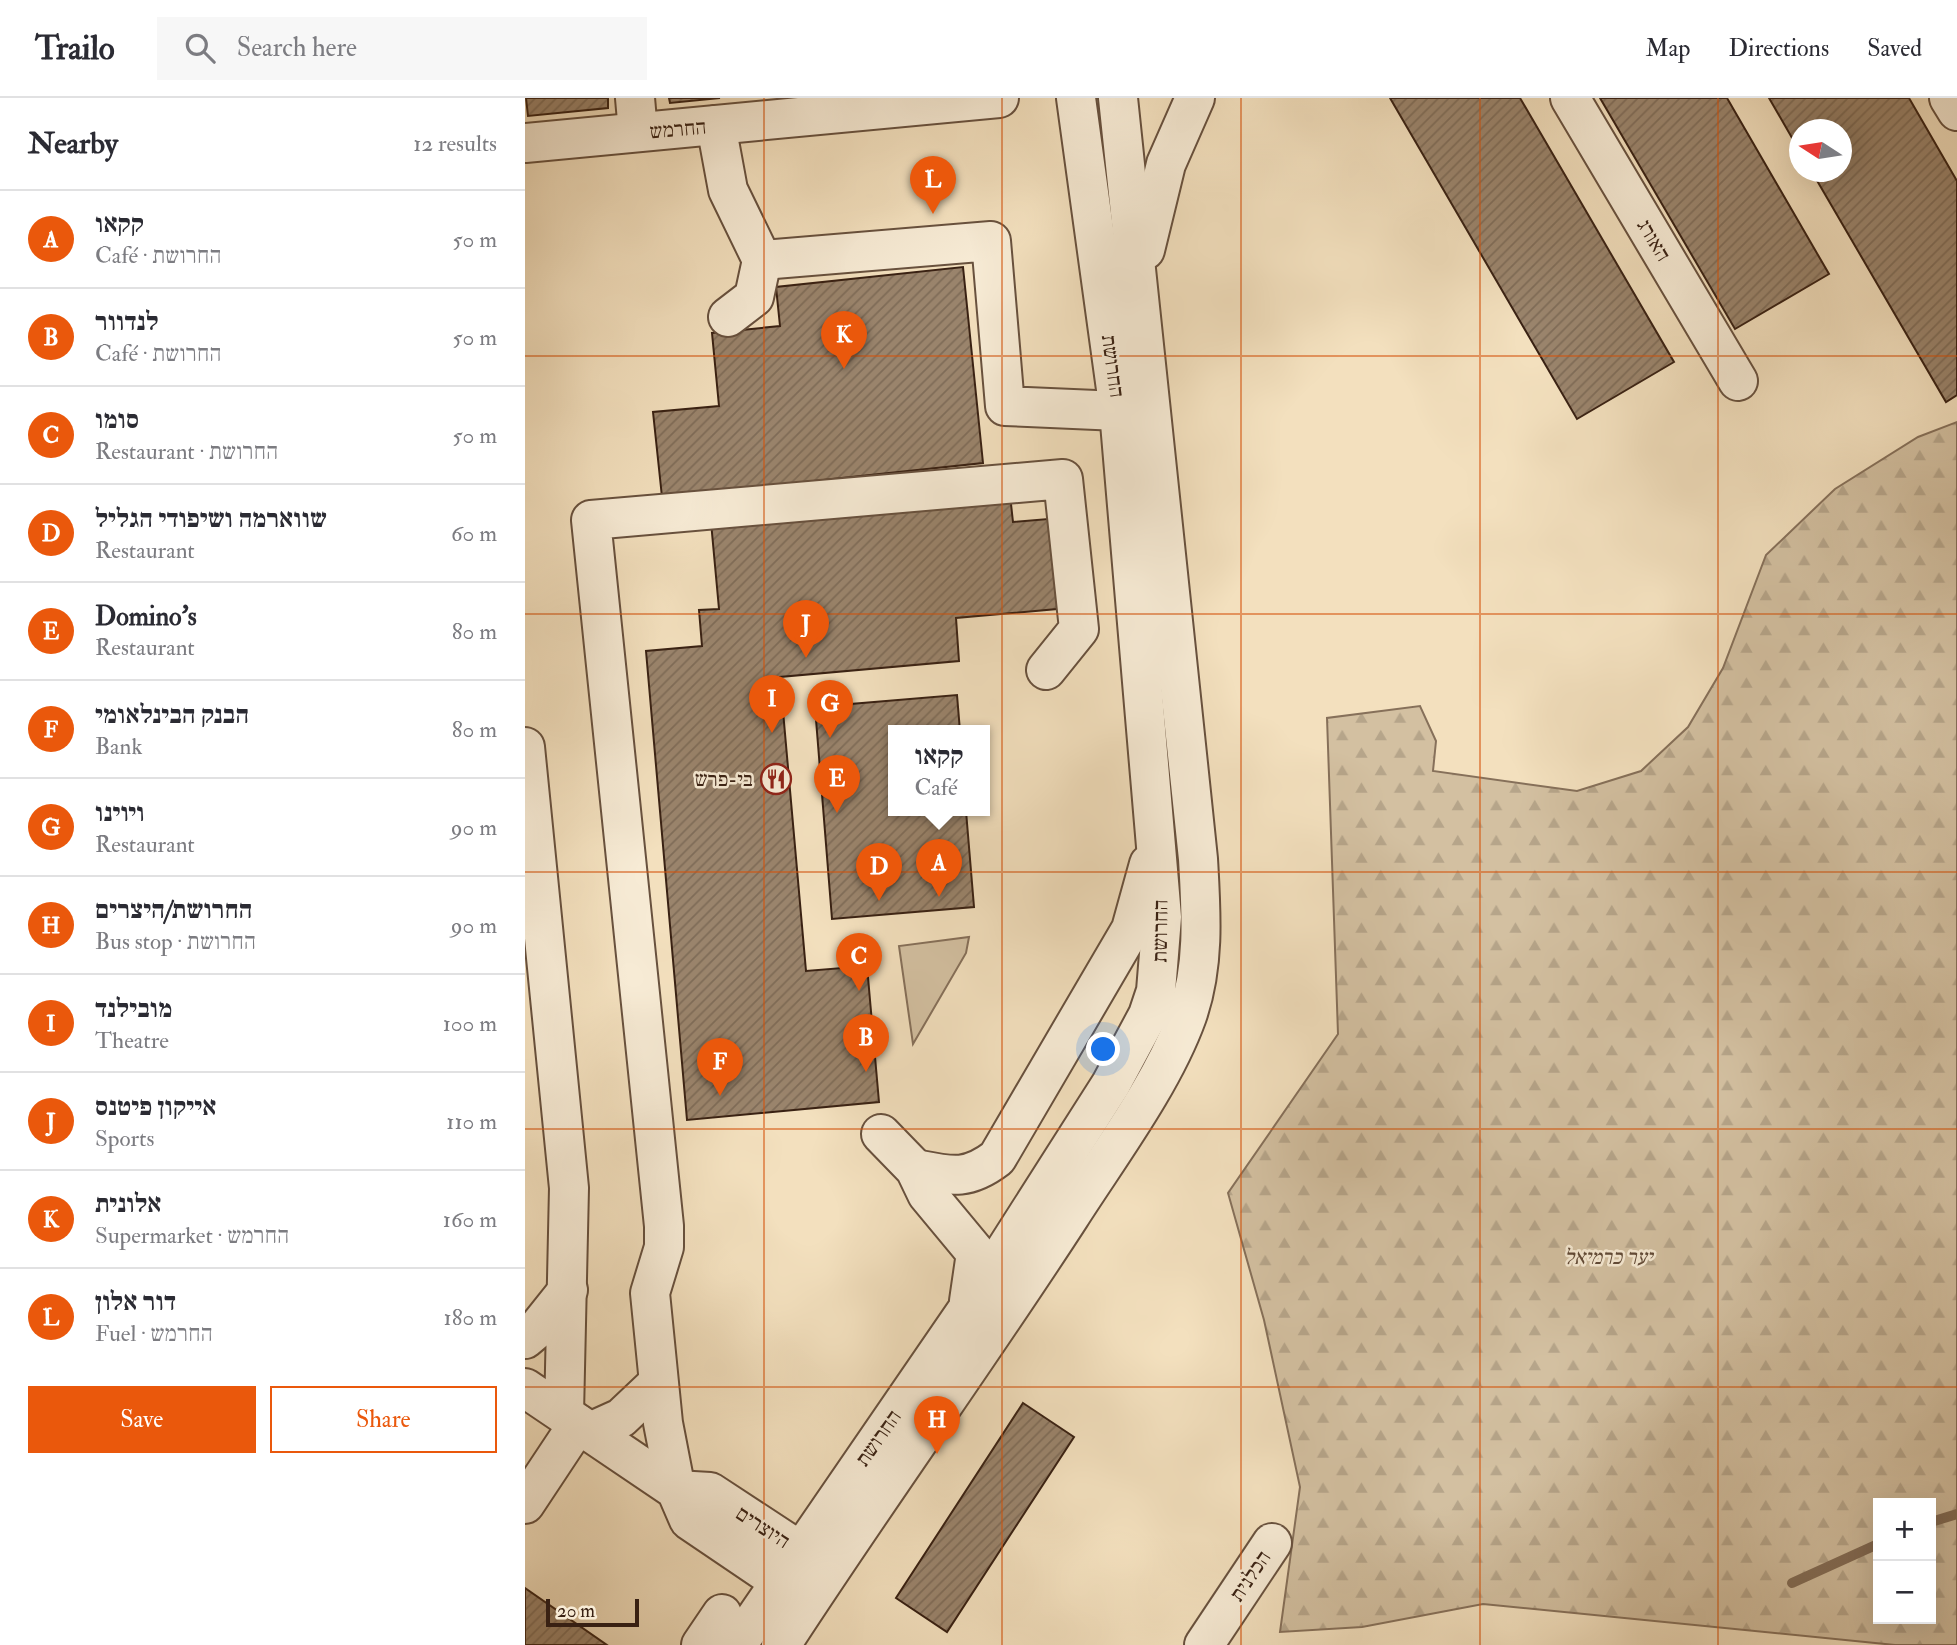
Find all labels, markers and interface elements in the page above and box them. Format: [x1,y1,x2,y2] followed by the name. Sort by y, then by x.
[157,17,647,80] search box
[35,28,115,69] text: Trailo
[181,29,219,67] icon: search
[237,32,357,64] text: Search here
[1645,33,1690,64] text: Map
[1728,33,1829,64] text: Directions
[1867,33,1922,64] text: Saved
[649,114,707,145] street label: החרמש
[1789,119,1852,182] north arrow
[28,125,118,162] text: Nearby
[413,129,497,158] text: 12 results
[910,156,956,214] pin: L
[95,208,144,240] text: קקאו
[1630,214,1677,266] street label: האורג
[44,225,58,254] text: A
[453,225,497,254] text: 50 m
[95,241,221,270] text: Café · החרושת
[95,306,159,338] text: לנדוור
[821,311,867,369] pin: K
[43,323,59,352] text: B
[453,323,497,352] text: 50 m
[1095,333,1130,399] street label: החרושת
[95,339,221,368] text: Café · החרושת
[95,404,139,436] text: סומו
[43,421,59,450] text: C
[453,421,497,450] text: 50 m
[95,437,278,466] text: Restaurant · החרושת
[95,503,327,535] text: שווארמה ושיפודי הגליל
[42,519,60,548] text: D
[451,519,497,548] text: 60 m
[95,536,195,565] text: Restaurant
[783,600,829,658] pin: J
[95,601,197,633] text: Domino's
[43,617,59,646] text: E
[452,617,497,646] text: 80 m
[95,633,195,662] text: Restaurant
[749,675,795,733] pin: I
[807,680,853,738] pin: G
[95,699,249,731] text: הבנק הבינלאומי
[44,715,58,744] text: F
[452,715,497,744] text: 80 m
[888,725,990,816] popup
[95,732,142,761] text: Bank
[914,740,964,772] text: קקאו
[814,755,860,813] pin: E
[759,762,793,796] restaurant icon: בי-פרש
[695,766,753,793] place label: בי-פרש
[914,773,958,802] text: Café
[95,797,145,829] text: ויוינו
[41,813,61,842] text: G
[451,813,497,842] text: 90 m
[95,830,195,859] text: Restaurant
[916,839,962,897] pin: A
[856,843,902,901] pin: D
[95,894,252,926] text: החרושת/היצרים
[1146,899,1175,963] street label: החרושת
[42,911,60,940] text: H
[451,911,497,940] text: 90 m
[95,927,256,956] text: Bus stop · החרושת
[836,933,882,991] pin: C
[95,993,172,1025] text: מובילנד
[46,1009,56,1038] text: I
[443,1009,497,1038] text: 100 m
[843,1014,889,1072] pin: B
[95,1026,169,1055] text: Theatre
[1086,1032,1120,1066] your location
[697,1038,743,1096] pin: F
[95,1091,216,1123] text: אייקון פיטנס
[46,1107,56,1136] text: J
[446,1107,497,1136] text: 110 m
[95,1124,154,1153] text: Sports
[95,1188,162,1220] text: אלונית
[43,1205,59,1234] text: K
[443,1205,497,1234] text: 160 m
[95,1221,289,1250] text: Supermarket · החרמש
[1564,1244,1655,1271] park label: יער כרמיאל
[95,1286,176,1318] text: דור אלון
[43,1303,59,1332] text: L
[444,1303,497,1332] text: 180 m
[95,1319,213,1348] text: Fuel · החרמש
[28,1386,256,1453] button: Save
[270,1386,497,1453] button: Share
[914,1396,960,1454] pin: H
[849,1405,908,1472] street label: החרושת
[1873,1498,1936,1624] map controls
[1873,1498,1936,1561] button: +
[731,1500,795,1555] street label: היוצרים
[1224,1546,1277,1607] street label: הכלנית
[1873,1561,1936,1624] button: −
[546,1596,639,1628] scale bar
[557,1599,595,1623] text: 20 m

